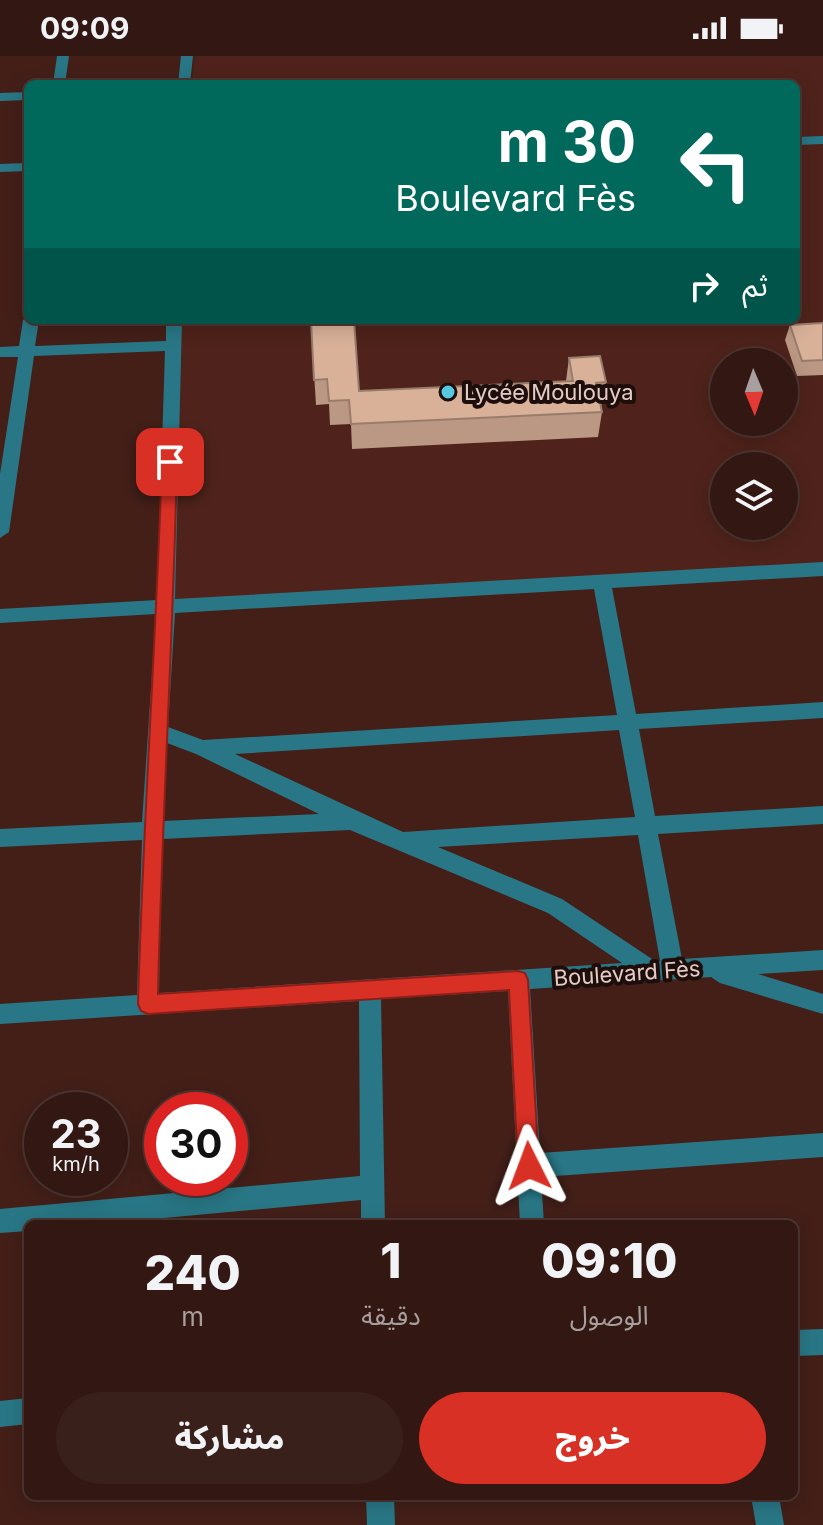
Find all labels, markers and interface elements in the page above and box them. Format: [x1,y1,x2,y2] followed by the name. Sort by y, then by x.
[40,10,129,46] text: 09:09
[498,108,636,176] text: 30 m
[664,112,768,216] icon: left
[395,176,636,220] text: Boulevard Fès
[682,264,726,308] icon: right
[742,267,768,303] text: ثم
[710,348,798,436] north arrow
[710,348,798,540] map controls
[464,379,634,405] place label: Lycée Moulouya
[439,383,457,401] marker: Lycée Moulouya
[136,428,204,496] pin
[148,440,192,484] icon: arrive
[710,452,798,540] button: layers
[553,955,701,991] street label: Boulevard Fès
[144,1092,248,1196] speed limit sign: 30
[50,1109,102,1158] text: 23
[487,1124,571,1208] position arrow
[52,1152,100,1176] text: km/h
[380,1231,402,1290] text: 1
[541,1231,677,1290] text: 09:10
[145,1243,241,1302] text: 240
[361,1300,421,1331] text: دقيقة
[570,1300,649,1331] text: الوصول
[181,1301,204,1332] text: m
[56,1392,403,1484] button: مشاركة
[419,1392,766,1484] button: خروج

